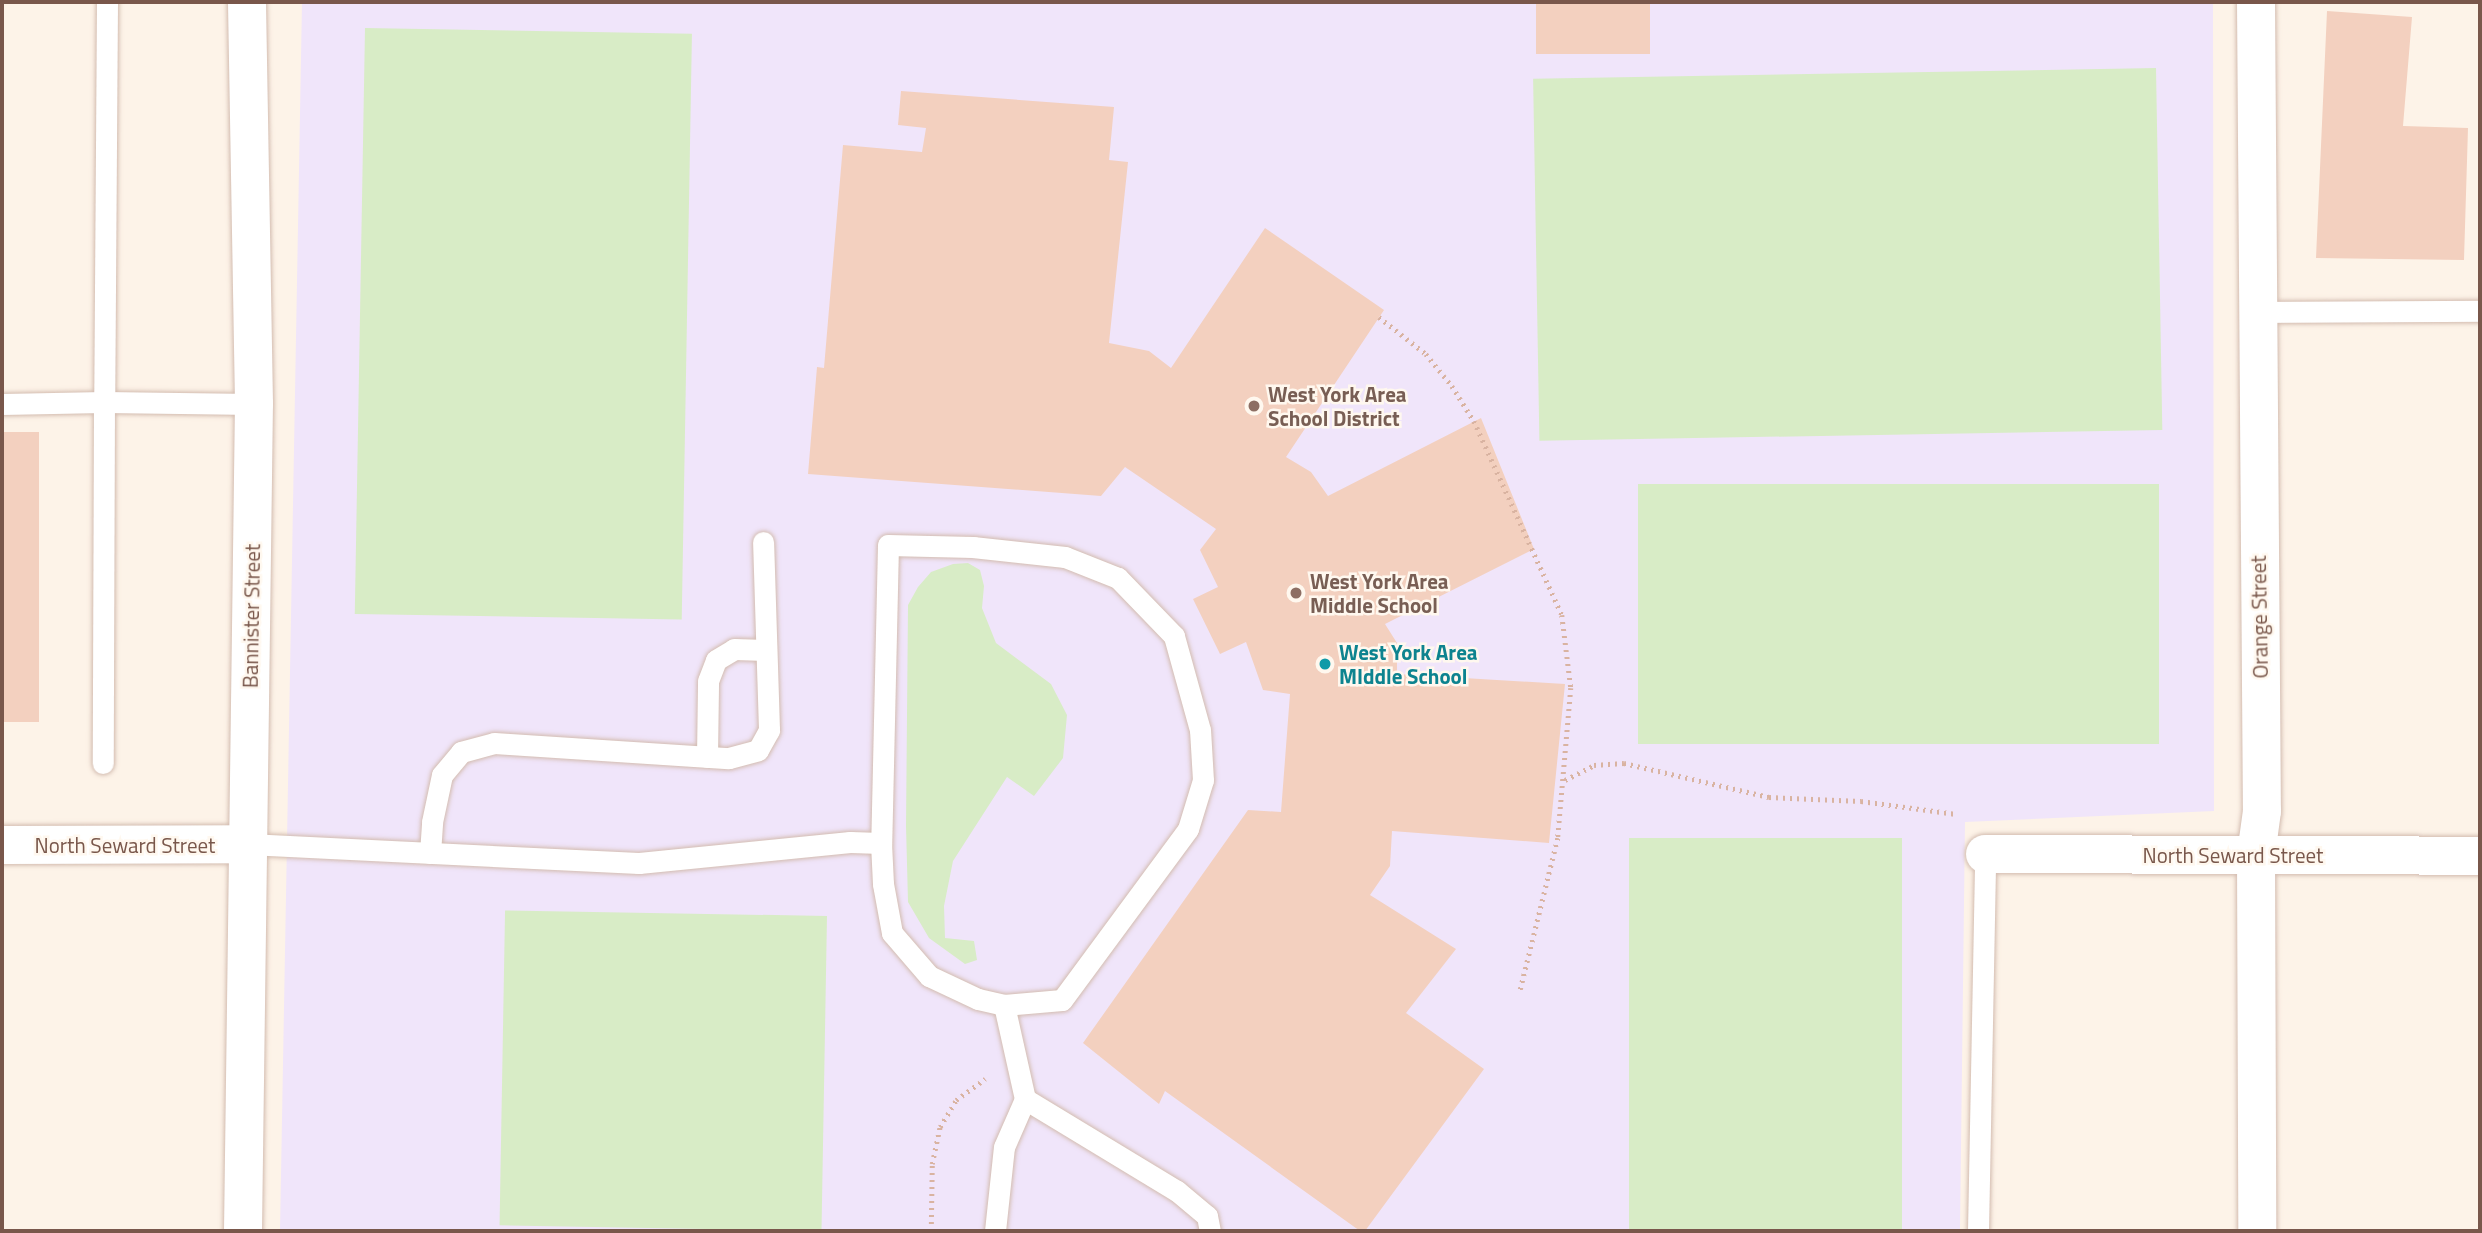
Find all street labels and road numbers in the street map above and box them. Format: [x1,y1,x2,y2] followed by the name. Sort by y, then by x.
[237,544,265,688] street label: Bannister Street
[2245,555,2273,679] street label: Orange Street
[35,832,215,858] street label: North Seward Street
[2143,842,2323,868] street label: North Seward Street

